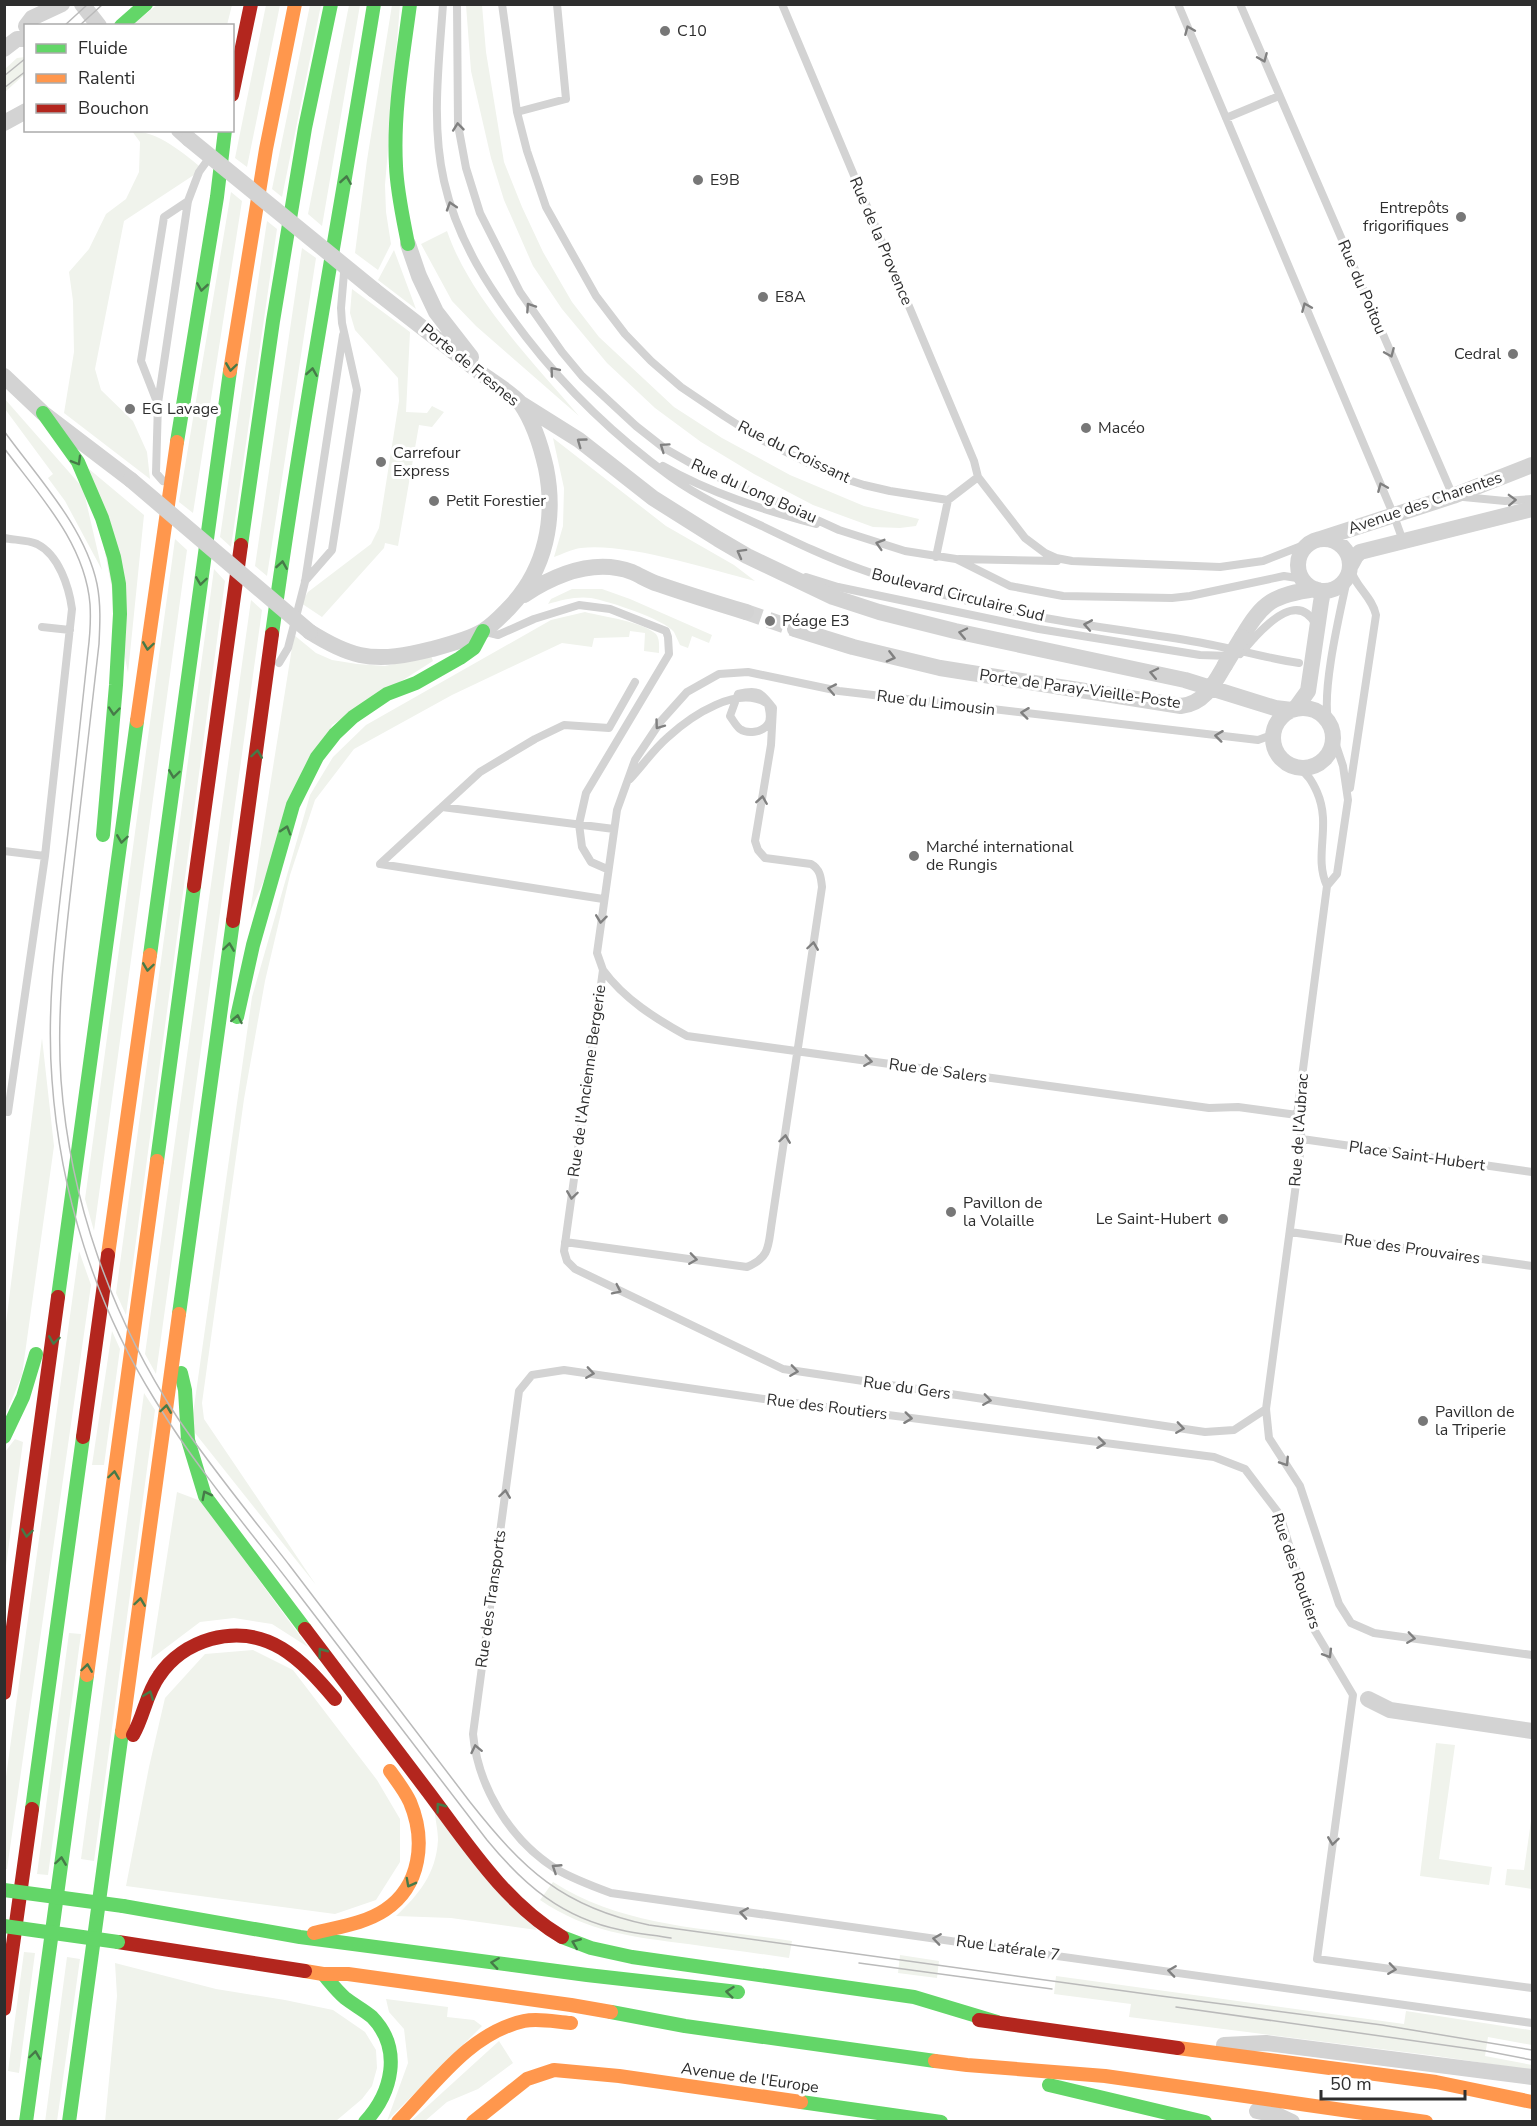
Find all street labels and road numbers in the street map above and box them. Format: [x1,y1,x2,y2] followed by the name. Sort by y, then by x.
[844,173,918,309] street label: Rue de la Provence
[1332,236,1392,338] street label: Rue du Poitou
[416,318,524,412] street label: Porte de Fresnes
[734,415,854,489] street label: Rue du Croissant
[688,453,820,529] street label: Rue du Long Boiau
[1345,466,1505,540] street label: Avenue des Charentes
[869,563,1047,627] street label: Boulevard Circulaire Sud
[978,664,1182,714] street label: Porte de Paray-Vieille-Poste
[876,685,996,721] street label: Rue du Limousin
[563,983,611,1179] street label: Rue de l'Ancienne Bergerie
[887,1053,989,1089] street label: Rue de Salers
[1284,1072,1314,1187] street label: Rue de l'Aubrac
[1347,1136,1487,1177] street label: Place Saint-Hubert
[1342,1229,1482,1269] street label: Rue des Prouvaires
[862,1371,952,1405] street label: Rue du Gers
[765,1389,889,1425] street label: Rue des Routiers
[1266,1510,1326,1632] street label: Rue des Routiers
[470,1529,512,1669] street label: Rue des Transports
[955,1930,1061,1966] street label: Rue Latérale 7
[680,2057,820,2099] street label: Avenue de l'Europe

